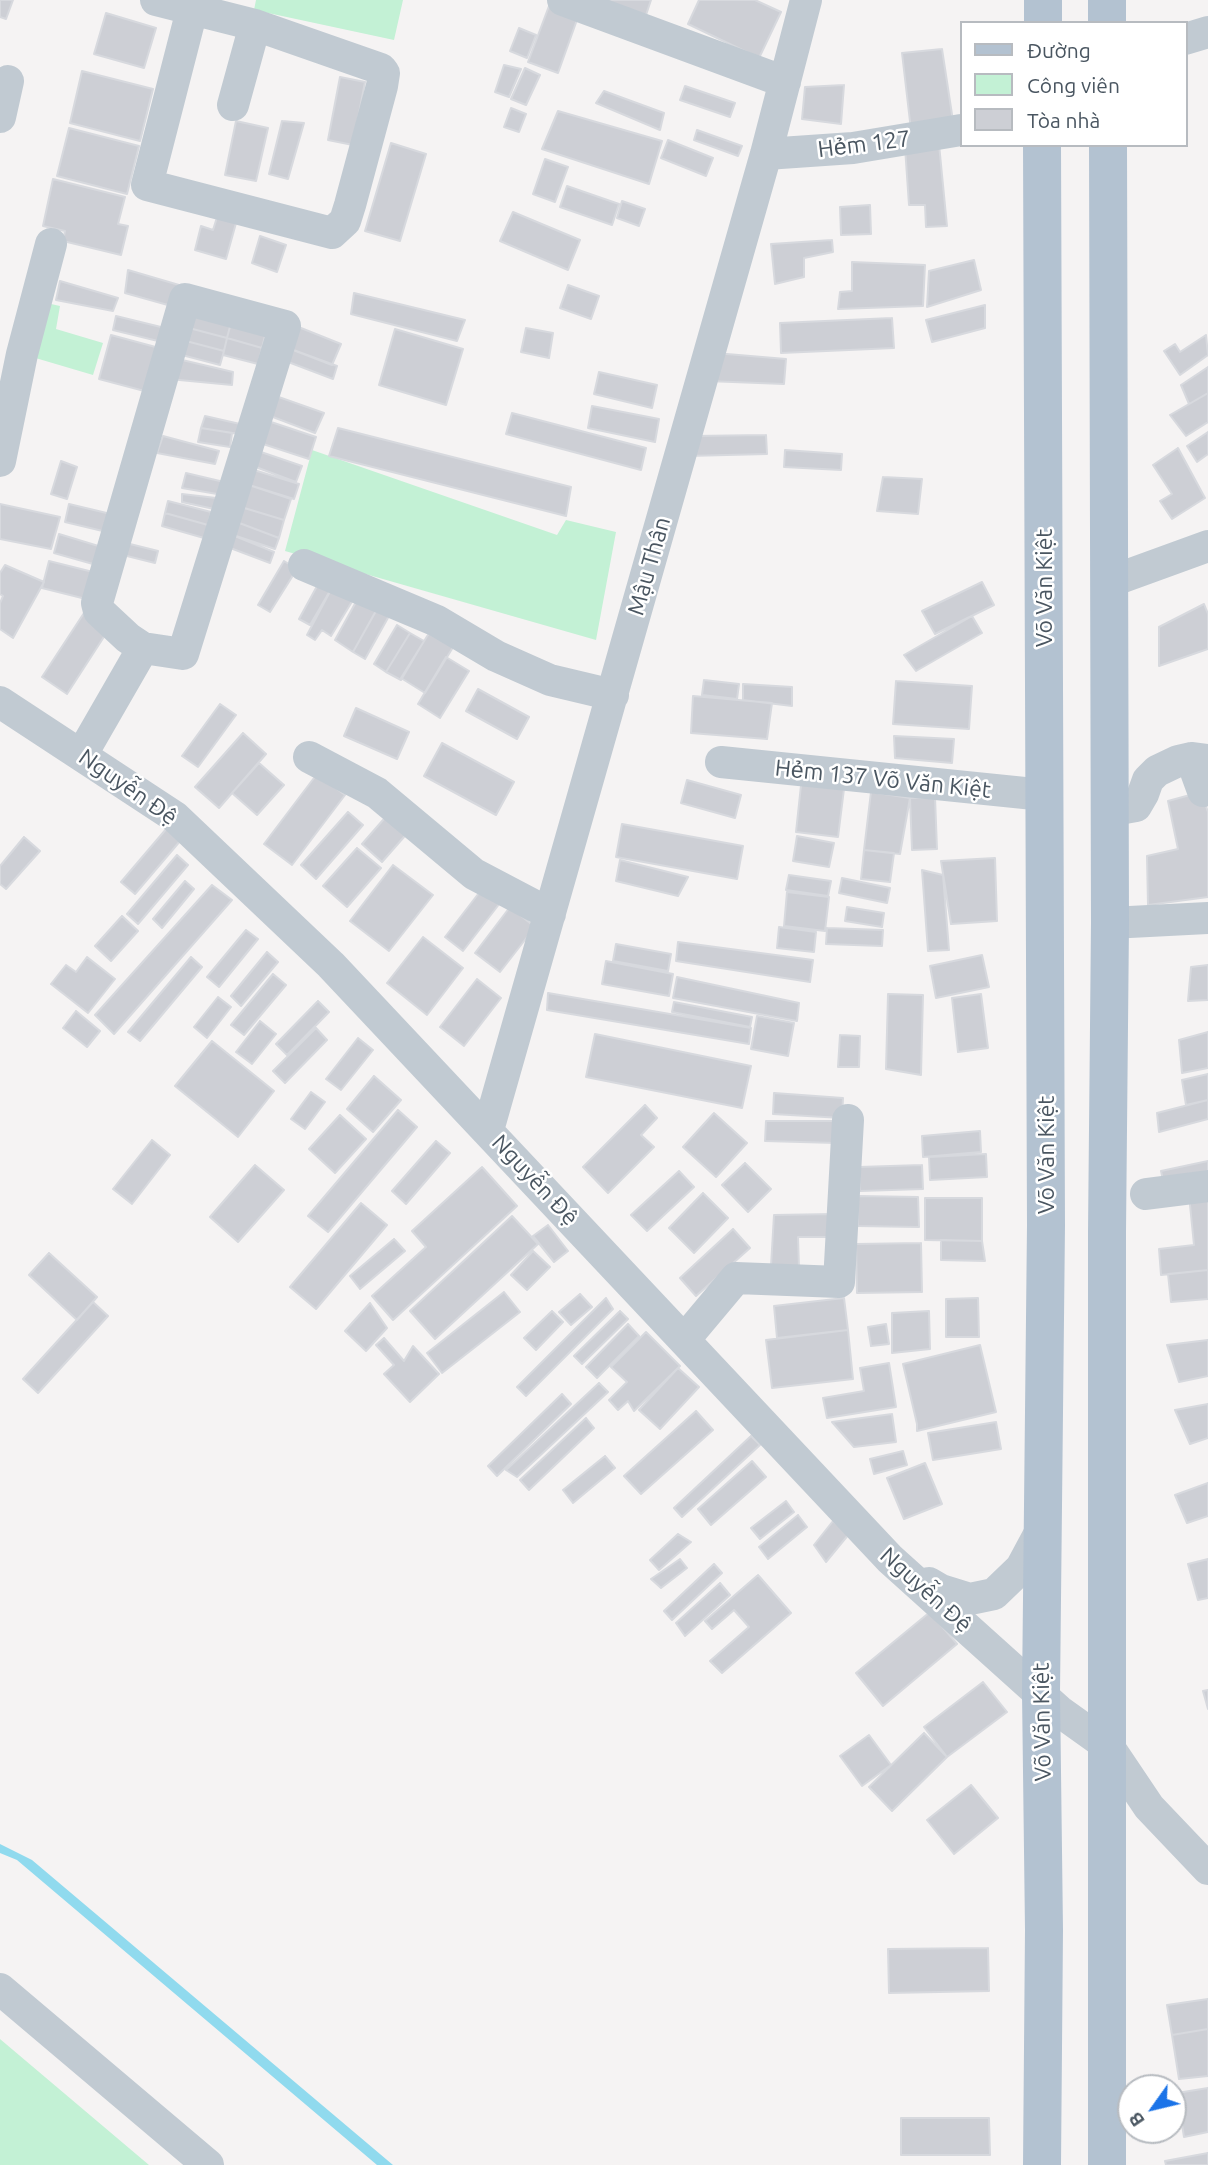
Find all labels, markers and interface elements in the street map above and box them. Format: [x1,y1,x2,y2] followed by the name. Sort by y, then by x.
[960,21,1187,147] legend
[1027,38,1091,62] text: Đường
[1027,73,1120,97] text: Công viên
[1027,108,1100,132] text: Tòa nhà
[816,125,912,163] street label: Hẻm 127
[622,514,676,618] street label: Mậu Thân
[1030,529,1058,647] street label: Võ Văn Kiệt
[73,743,183,831] street label: Nguyễn Đệ
[774,754,992,804] street label: Hẻm 137 Võ Văn Kiệt
[1032,1096,1060,1214] street label: Võ Văn Kiệt
[486,1129,584,1231] street label: Nguyễn Đệ
[874,1542,978,1638] street label: Nguyễn Đệ
[1027,1662,1057,1782] street label: Võ Văn Kiệt
[1117,2074,1187,2144] north arrow
[1124,2108,1149,2131] text: B

